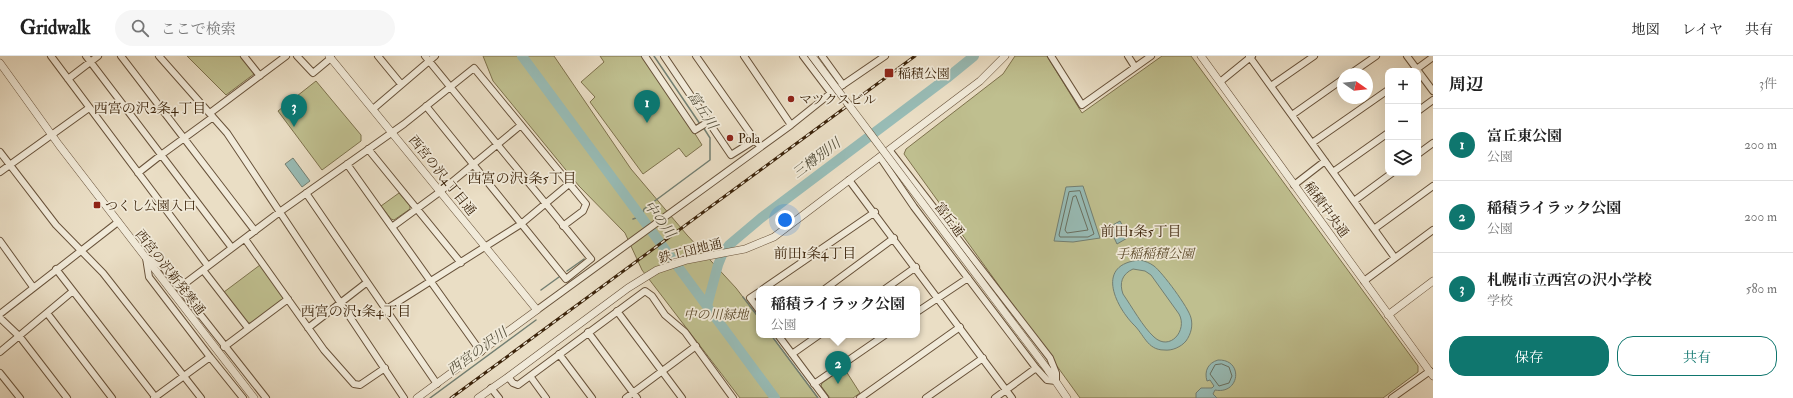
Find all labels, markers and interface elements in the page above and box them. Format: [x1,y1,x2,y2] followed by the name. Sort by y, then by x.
[115,10,395,46] search box
[20,16,91,40] text: Gridwalk
[129,17,151,39] icon: search
[161,20,236,39] text: ここで検索
[1632,21,1660,38] text: 地図
[1682,21,1723,38] text: レイヤ
[1745,21,1773,38] text: 共有
[898,66,950,82] place label: 稲積公園
[883,67,895,79] marker: 稲積公園
[1337,68,1373,104] north arrow
[1385,68,1421,176] map controls
[1385,68,1421,104] button: +
[1449,74,1483,95] text: 周辺
[1759,76,1777,92] text: 3件
[684,88,722,134] water label: 富丘川
[634,90,660,123] pin: 1
[799,92,876,108] place label: マツクスビル
[281,94,307,127] pin: 3
[786,94,796,104] marker: マツクスビル
[94,100,206,117] district label: 西宮の沢2条4丁目
[1385,104,1421,140] button: −
[1487,127,1562,146] text: 富丘東公園
[738,131,761,147] place label: Pola
[405,133,479,219] street label: 西宮の沢4丁目通
[725,133,735,143] marker: Pola
[789,134,845,182] water label: 三樽別川
[1460,137,1464,153] text: 1
[1744,137,1777,153] text: 200 m
[1385,140,1421,176] button: layers
[1487,149,1513,165] text: 公園
[467,170,577,187] district label: 西宮の沢1条5丁目
[1301,179,1352,241] street label: 稲積中央通
[640,197,680,243] water label: 中の川
[105,198,196,214] place label: つくし公園入口
[931,199,967,240] street label: 富丘通
[1487,199,1621,218] text: 稲積ライラック公園
[92,200,102,210] marker: つくし公園入口
[1459,209,1465,225] text: 2
[1744,209,1777,225] text: 200 m
[775,210,795,230] your location
[1487,221,1513,237] text: 公園
[1100,223,1182,240] district label: 前田1条5丁目
[132,227,209,319] street label: 西宮の沢新発寒通
[657,235,724,267] street label: 鉄工団地通
[774,245,856,262] district label: 前田1条4丁目
[1116,246,1196,262] park label: 手稲稲積公園
[1487,271,1652,290] text: 札幌市立西宮の沢小学校
[1460,281,1465,297] text: 3
[1746,281,1777,297] text: 580 m
[756,286,920,338] popup
[1487,293,1513,309] text: 学校
[771,295,905,314] text: 稲積ライラック公園
[301,303,411,320] district label: 西宮の沢1条4丁目
[683,307,750,323] park label: 中の川緑地
[771,317,797,333] text: 公園
[444,323,512,379] water label: 西宮の沢川
[1449,336,1609,376] button: 保存
[1617,336,1777,376] button: 共有
[825,351,851,384] pin: 2

